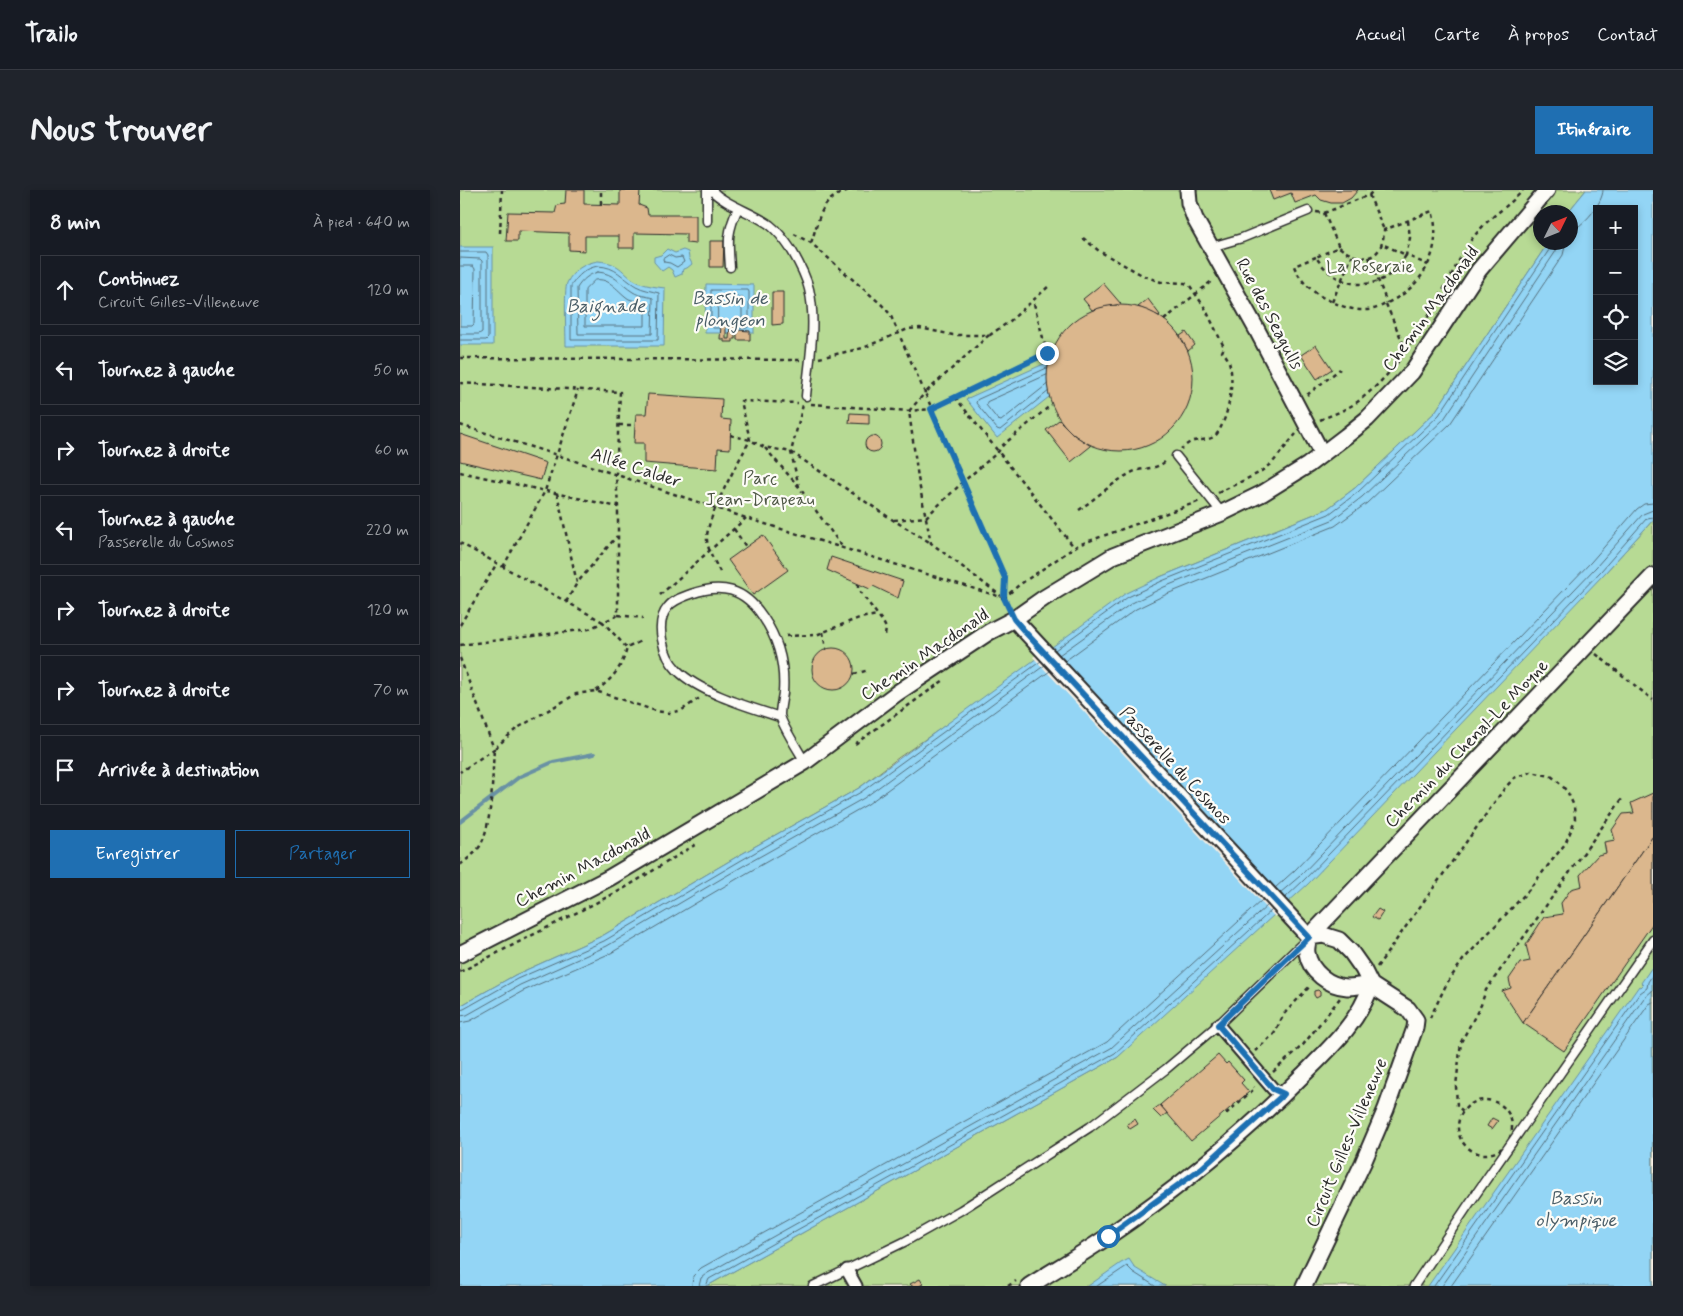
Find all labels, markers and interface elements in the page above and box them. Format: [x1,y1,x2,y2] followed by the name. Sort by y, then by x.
[25,19,78,50] text: Trailo
[1355,23,1406,47] text: Accueil
[1434,23,1480,47] text: Carte
[1508,23,1569,47] text: À propos
[1597,23,1658,47] text: Contact
[1535,106,1653,154] button: Itinéraire
[30,107,212,153] text: Nous trouver
[1533,205,1578,250] north arrow
[1593,205,1638,385] map controls
[1593,205,1638,250] button: +
[50,209,101,237] text: 8 min
[313,212,410,233] text: À pied · 640 m
[1377,241,1485,377] street label: Chemin Macdonald
[1593,250,1638,295] button: −
[1230,254,1308,374] street label: Rue des Seagulls
[1326,255,1414,279] park label: La Roseraie
[98,267,179,292] text: Continuez
[51,276,79,304] icon: ahead
[367,280,409,301] text: 120 m
[692,286,769,333] water label: Bassin de plongeon
[98,292,259,313] text: Circuit Gilles-Villeneuve
[567,294,646,321] water label: Baignade
[1593,295,1638,340] button: locate
[1593,340,1638,385] button: layers
[1036,342,1059,365] route end
[51,356,79,384] icon: left
[98,358,235,383] text: Tournez à gauche
[373,360,409,381] text: 50 m
[51,436,79,464] icon: right
[98,438,230,463] text: Tournez à droite
[375,440,409,461] text: 60 m
[588,442,685,494] street label: Allée Calder
[705,467,815,512] park label: Parc Jean-Drapeau
[98,507,235,532] text: Tournez à gauche
[51,516,79,544] icon: left
[366,520,409,541] text: 220 m
[98,532,234,553] text: Passerelle du Cosmos
[51,596,79,624] icon: right
[98,598,230,623] text: Tournez à droite
[367,600,409,621] text: 120 m
[856,603,994,707] street label: Chemin Macdonald
[1380,654,1554,834] street label: Chemin du Chenal-Le Moyne
[51,676,79,704] icon: right
[98,678,230,703] text: Tournez à droite
[373,680,409,701] text: 70 m
[1114,702,1236,830] street label: Passerelle du Cosmos
[51,756,79,784] icon: arrive
[98,758,259,783] text: Arrivée à destination
[511,822,655,914] street label: Chemin Macdonald
[50,830,225,878] button: Enregistrer
[235,830,410,878] button: Partager
[1300,1055,1394,1231] street label: Circuit Gilles-Villeneuve
[1536,1186,1618,1233] water label: Bassin olympique
[1097,1225,1120,1248] route start

